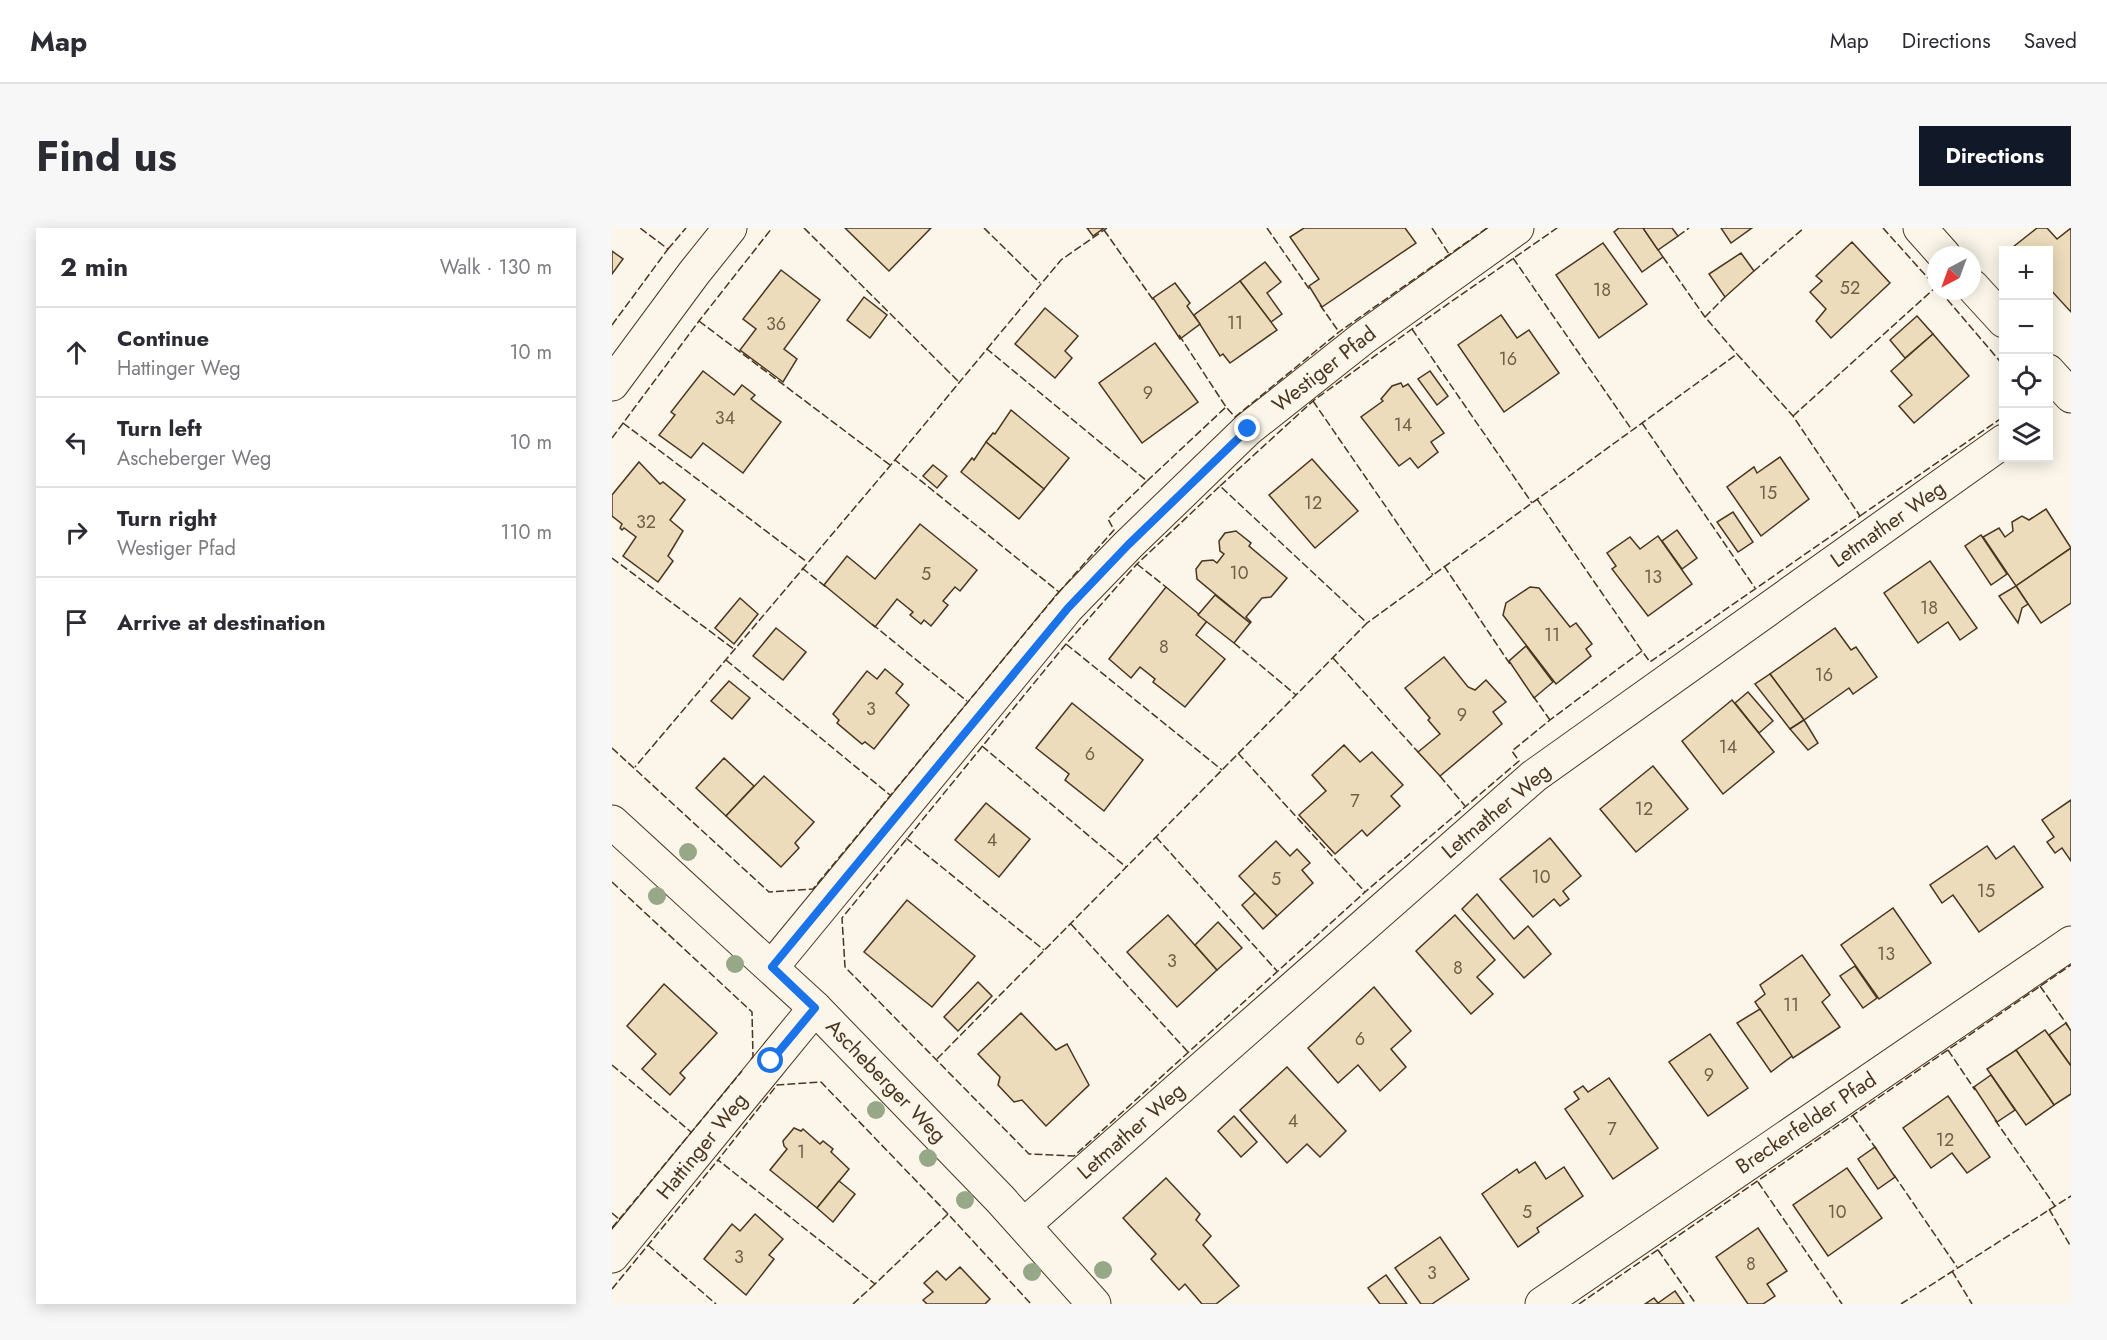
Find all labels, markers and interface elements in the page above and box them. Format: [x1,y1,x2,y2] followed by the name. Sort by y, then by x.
[30,21,87,62] text: Map
[1830,26,1869,56] text: Map
[1902,26,1991,56] text: Directions
[2024,26,2077,56] text: Saved
[36,126,177,187] text: Find us
[1919,126,2071,186] button: Directions
[1927,246,1981,300] north arrow
[1999,246,2053,462] map controls
[1999,246,2053,300] button: +
[60,248,128,286] text: 2 min
[440,253,552,282] text: Walk · 130 m
[1840,275,1860,301] house number: 52
[1593,277,1611,303] house number: 18
[1999,300,2053,354] button: −
[1227,310,1243,336] house number: 11
[766,311,786,337] house number: 36
[1266,319,1382,419] street label: Westiger Pfad
[117,322,209,354] text: Continue
[60,336,93,369] icon: ahead
[509,338,552,367] text: 10 m
[1499,346,1517,372] house number: 16
[117,354,241,383] text: Hattinger Weg
[1999,354,2053,408] button: locate
[1143,380,1153,406] house number: 9
[715,405,735,431] house number: 34
[1999,408,2053,462] button: layers
[117,412,202,444] text: Turn left
[1394,412,1412,438] house number: 14
[1234,415,1260,441] route end
[60,426,93,459] icon: left
[509,428,552,457] text: 10 m
[117,444,271,473] text: Ascheberger Weg
[1824,473,1952,575] street label: Letmather Weg
[1759,480,1777,506] house number: 15
[1304,490,1322,516] house number: 12
[117,502,217,534] text: Turn right
[636,509,656,535] house number: 32
[60,516,93,549] icon: right
[500,518,552,547] text: 110 m
[117,534,236,563] text: Westiger Pfad
[1230,560,1249,586] house number: 10
[921,561,931,587] house number: 5
[1644,564,1662,590] house number: 13
[1920,595,1938,621] house number: 18
[60,606,93,639] icon: arrive
[117,606,326,638] text: Arrive at destination
[1544,622,1560,648] house number: 11
[1159,634,1169,660] house number: 8
[1815,662,1833,688] house number: 16
[866,696,876,722] house number: 3
[1457,702,1467,728] house number: 9
[1719,734,1737,760] house number: 14
[1085,741,1095,767] house number: 6
[1435,756,1557,866] street label: Letmather Weg
[1350,788,1360,814] house number: 7
[1635,796,1653,822] house number: 12
[987,827,997,853] house number: 4
[1532,864,1551,890] house number: 10
[1271,866,1281,892] house number: 5
[1977,878,1995,904] house number: 15
[1877,941,1895,967] house number: 13
[1167,948,1177,974] house number: 3
[1453,955,1463,981] house number: 8
[1783,992,1799,1018] house number: 11
[819,1012,953,1150] street label: Ascheberger Weg
[1355,1026,1365,1052] house number: 6
[757,1047,783,1073] route start
[1704,1062,1714,1088] house number: 9
[1730,1065,1882,1181] street label: Breckerfelder Pfad
[1071,1076,1191,1186] street label: Letmather Weg
[649,1086,755,1206] street label: Hattinger Weg
[1288,1108,1298,1134] house number: 4
[1607,1116,1617,1142] house number: 7
[1936,1127,1954,1153] house number: 12
[797,1139,805,1165] house number: 1
[1522,1199,1532,1225] house number: 5
[1828,1199,1847,1225] house number: 10
[734,1244,744,1270] house number: 3
[1746,1251,1756,1277] house number: 8
[1427,1260,1437,1286] house number: 3

